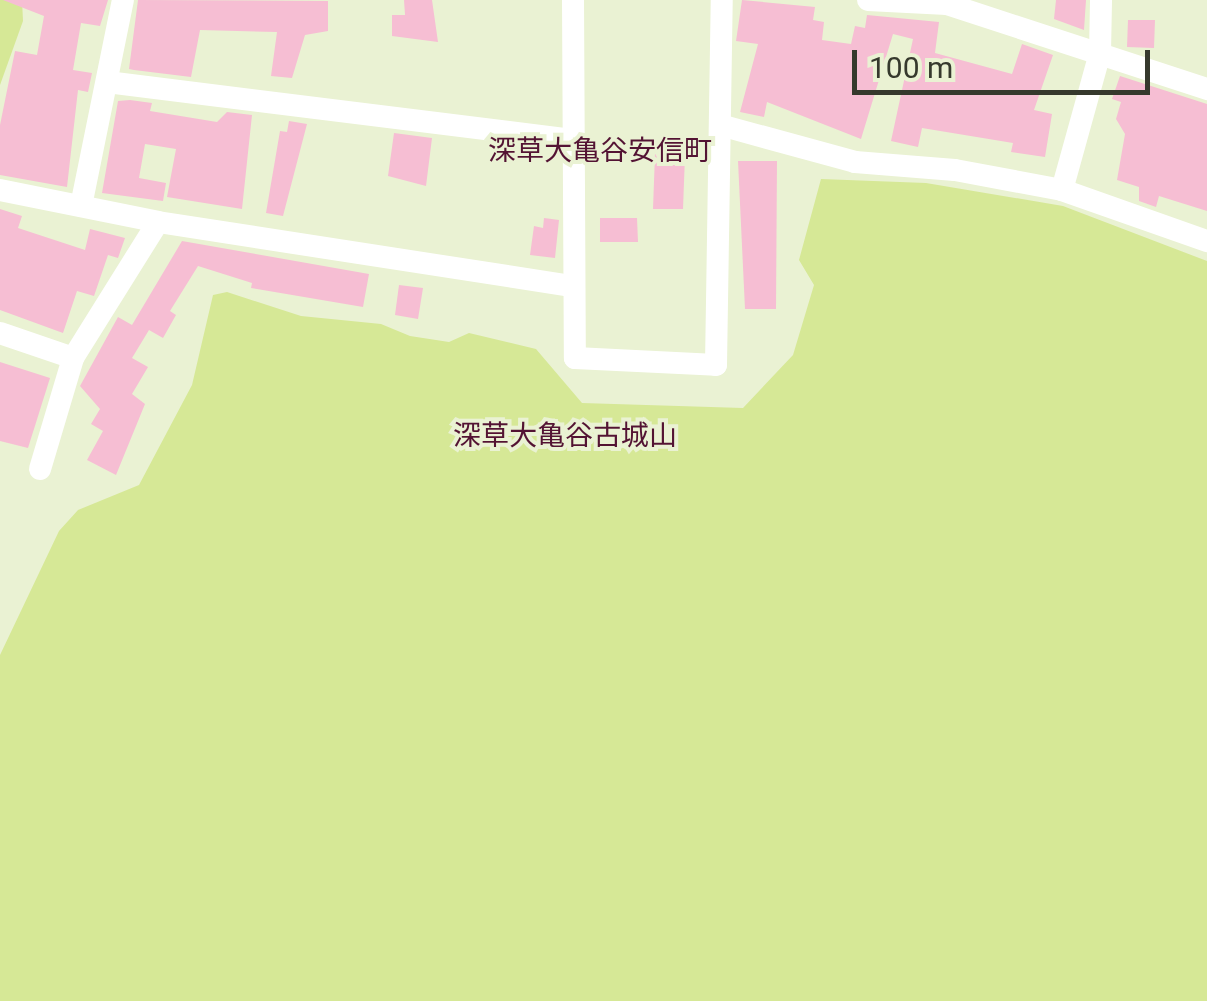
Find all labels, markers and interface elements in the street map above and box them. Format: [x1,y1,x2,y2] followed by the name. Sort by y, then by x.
[857,30,1154,92] scale bar
[869,50,953,85] text: 100 m
[488,134,712,168] district label: 深草大亀谷安信町
[453,419,677,453] district label: 深草大亀谷古城山

